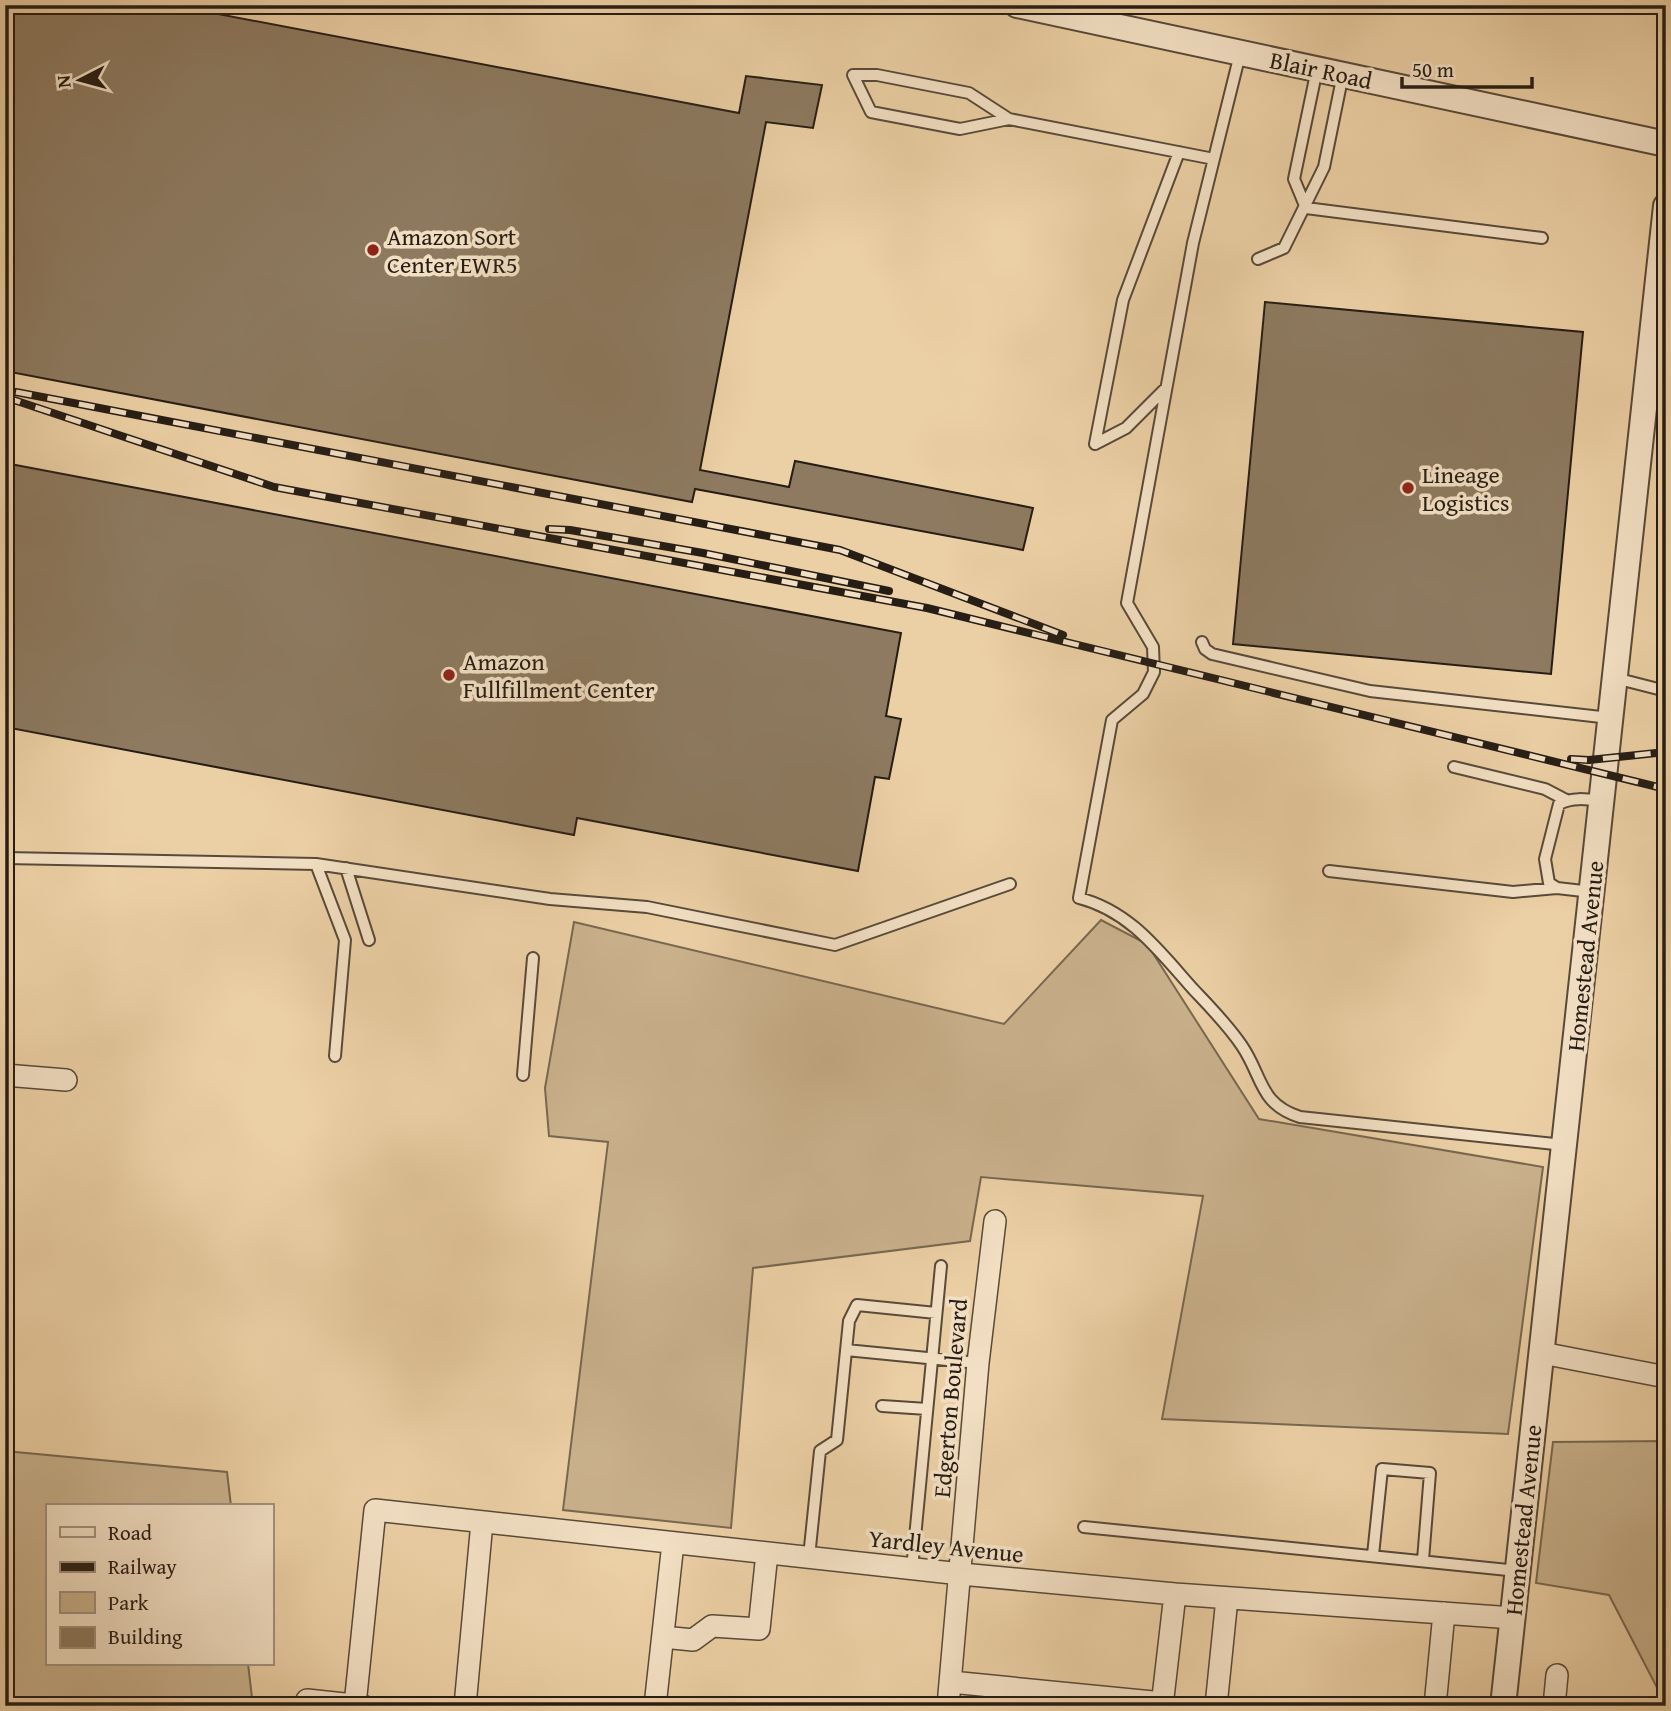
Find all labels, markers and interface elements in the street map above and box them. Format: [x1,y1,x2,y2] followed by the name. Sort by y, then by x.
[1267,42,1376,98] street label: Blair Road
[46,46,116,116] north arrow
[1402,46,1531,90] scale bar
[1412,54,1454,85] text: 50 m
[48,74,78,90] text: N
[387,219,518,282] place label: Amazon Sort Center EWR5
[365,242,381,258] marker: Amazon Sort Center EWR5
[1422,457,1510,520] place label: Lineage Logistics
[1400,480,1416,496] marker: Lineage Logistics
[463,644,655,707] place label: Amazon Fullfillment Center
[441,667,457,683] marker: Amazon Fullfillment Center
[1558,859,1612,1053] street label: Homestead Avenue
[924,1297,976,1499] street label: Edgerton Boulevard
[1496,1423,1550,1617] street label: Homestead Avenue
[46,1504,273,1666] legend
[108,1517,153,1548] text: Road
[867,1520,1025,1572] street label: Yardley Avenue
[108,1551,177,1582] text: Railway
[108,1587,149,1618] text: Park
[108,1621,183,1652] text: Building

